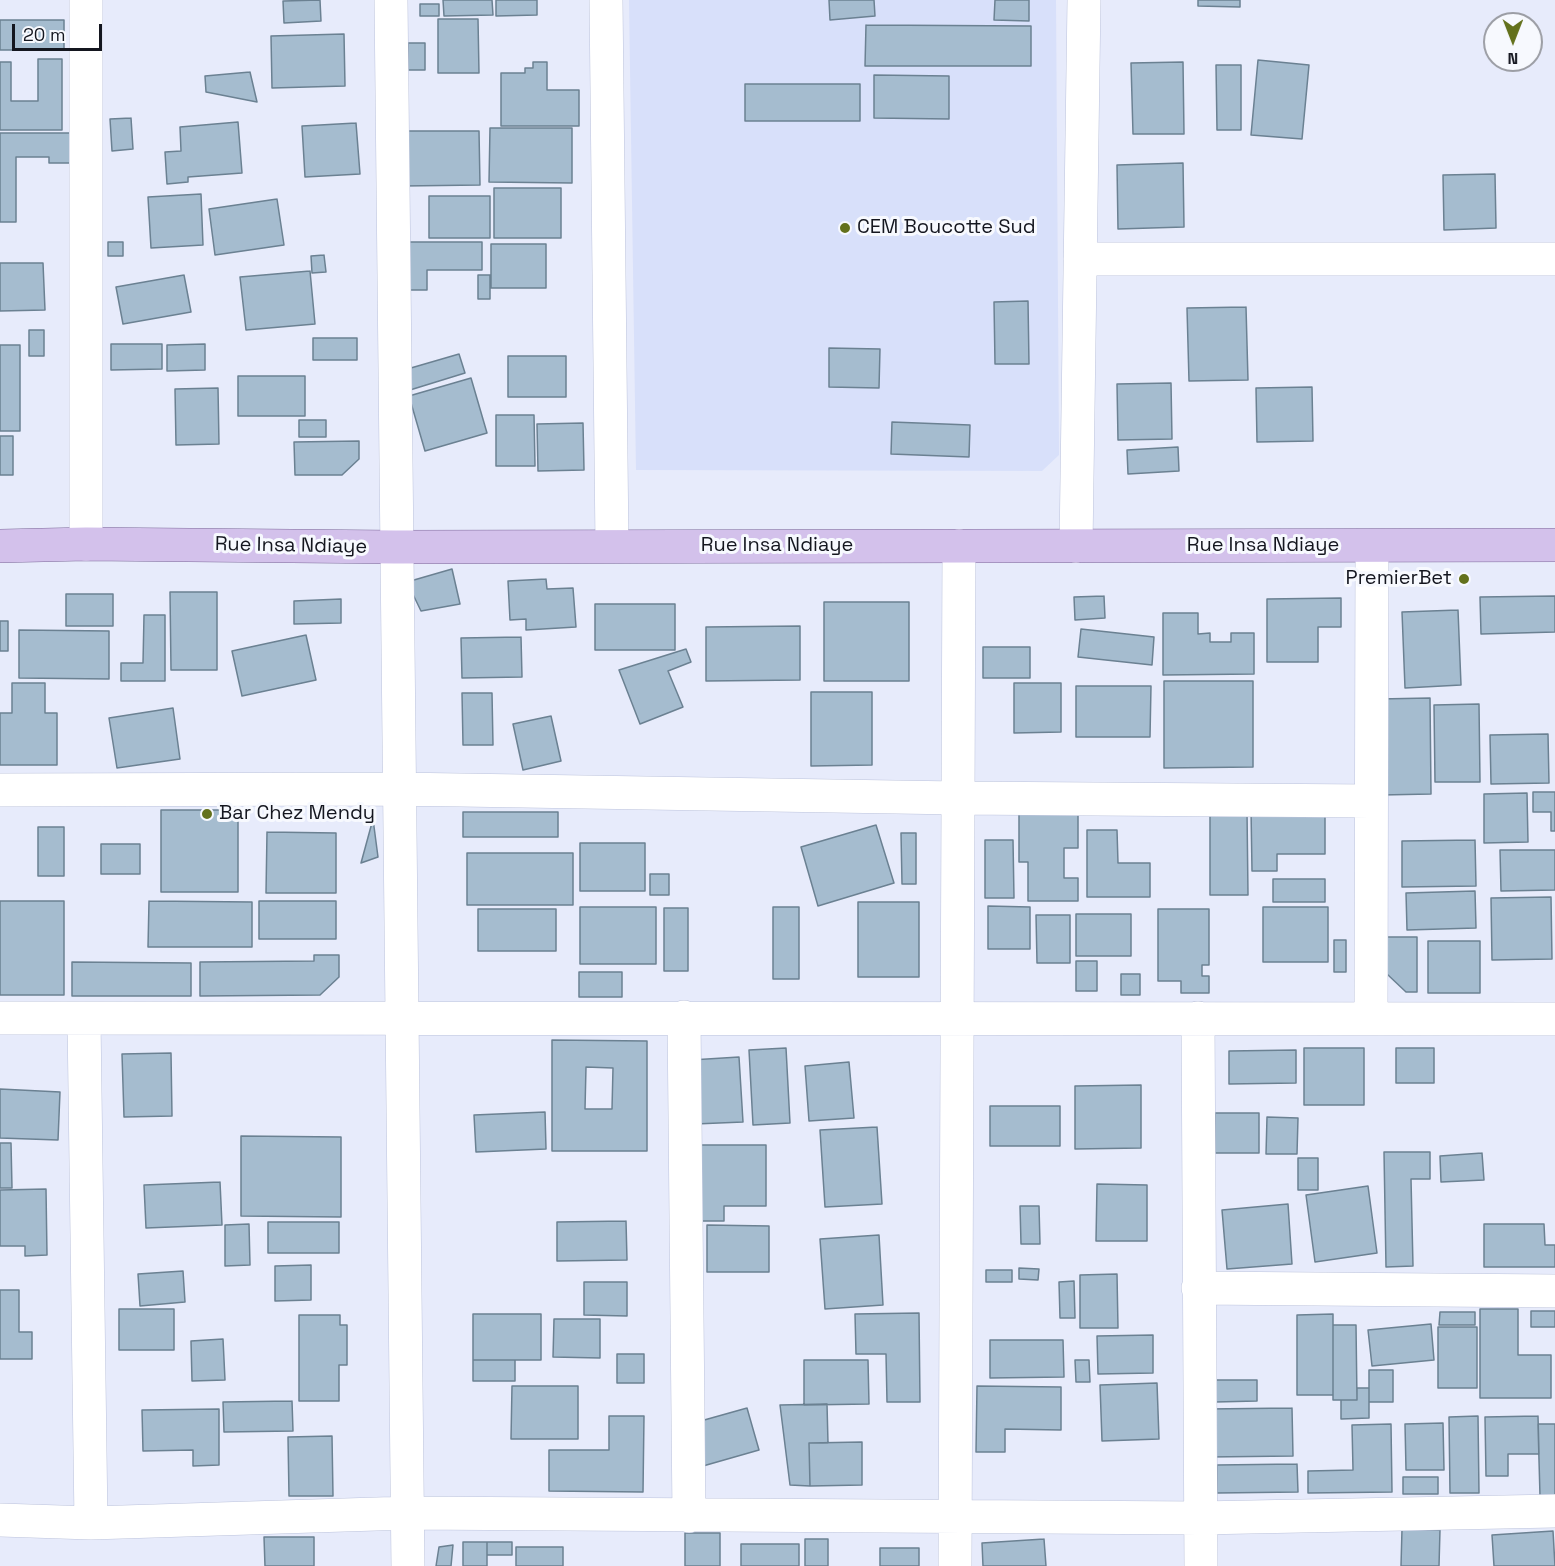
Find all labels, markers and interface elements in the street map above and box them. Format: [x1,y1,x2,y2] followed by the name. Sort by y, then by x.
[15,12,105,50] scale bar
[1483,12,1543,72] north arrow
[23,23,66,46] text: 20 m
[1508,48,1518,69] text: N
[857,216,1036,240] place label: CEM Boucotte Sud
[838,221,852,235] marker: CEM Boucotte Sud
[215,533,367,559] street label: Rue Insa Ndiaye
[701,534,853,558] street label: Rue Insa Ndiaye
[1187,534,1339,558] street label: Rue Insa Ndiaye
[1346,567,1452,591] place label: PremierBet
[1457,572,1471,586] marker: PremierBet
[219,802,375,826] place label: Bar Chez Mendy
[200,807,214,821] marker: Bar Chez Mendy

